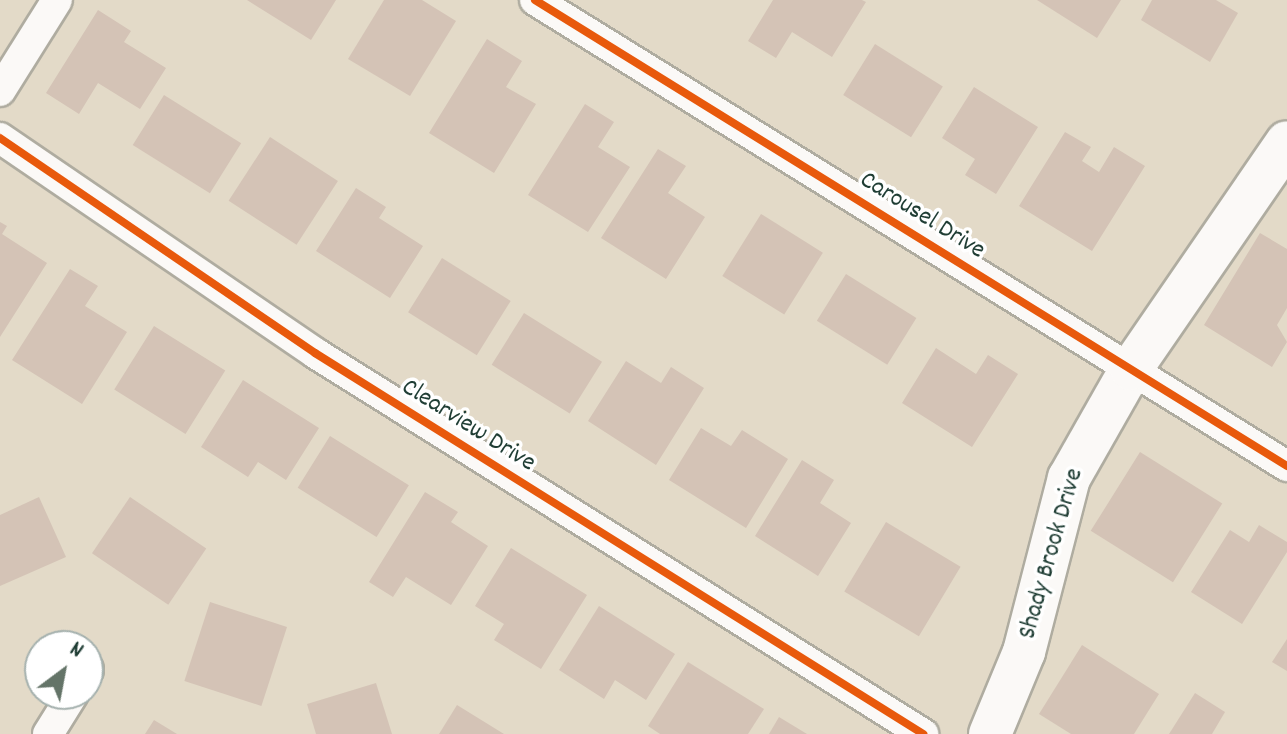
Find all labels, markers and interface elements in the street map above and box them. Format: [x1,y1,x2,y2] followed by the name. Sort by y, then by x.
[853,165,991,267] street label: Carousel Drive
[395,372,541,480] street label: Clearview Drive
[1013,465,1091,643] street label: Shady Brook Drive
[24,630,104,710] north arrow
[63,635,89,667] text: N

